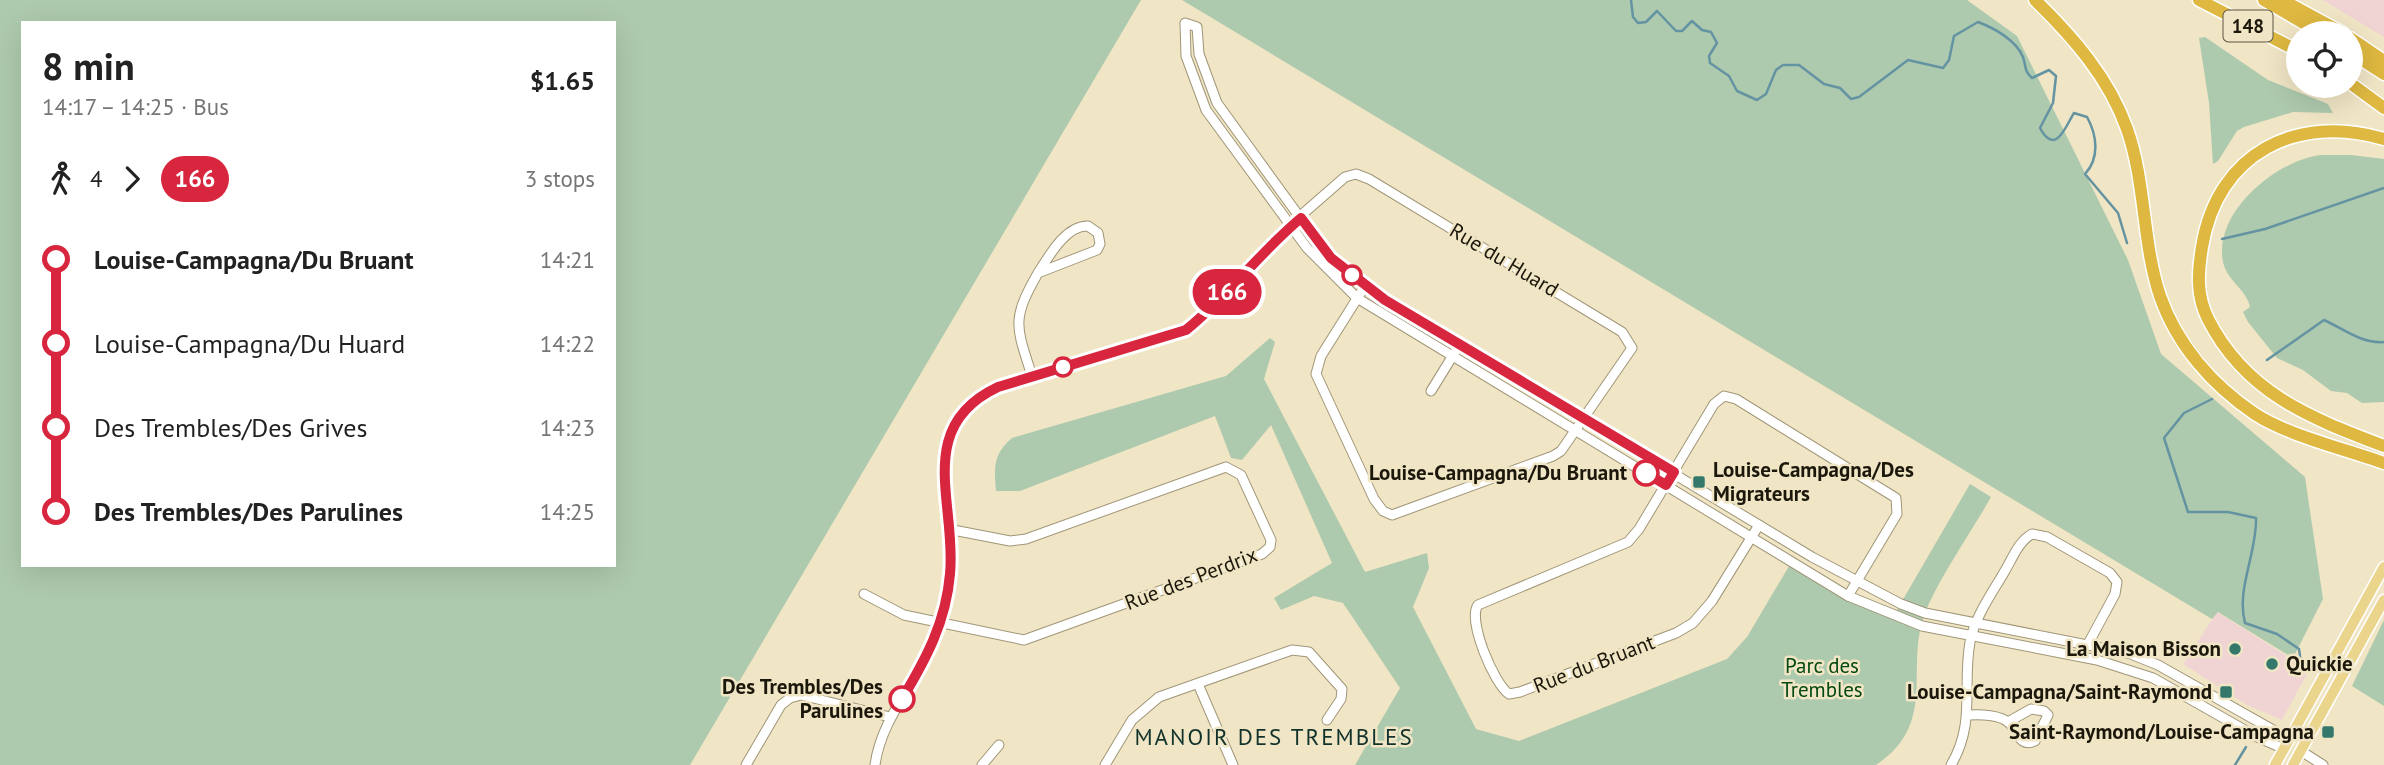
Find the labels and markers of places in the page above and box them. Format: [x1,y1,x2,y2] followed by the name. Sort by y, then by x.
[1342,265,1362,285] unlabelled marker
[1053,357,1073,377] unlabelled marker
[1713,456,1914,507] place label: Louise-Campagna/Des Migrateurs
[1369,459,1628,486] place label: Louise-Campagna/Du Bruant
[1633,460,1659,486] marker: Louise-Campagna/Du Bruant
[1691,474,1707,490] marker: Louise-Campagna/Des Migrateurs
[2066,635,2221,662] place label: La Maison Bisson
[2227,641,2243,657] marker: La Maison Bisson
[2286,650,2353,677] place label: Quickie
[2264,656,2280,672] marker: Quickie
[722,673,883,724] place label: Des Trembles/Des Parulines
[1907,678,2212,705] place label: Louise-Campagna/Saint-Raymond
[2218,684,2234,700] marker: Louise-Campagna/Saint-Raymond
[889,686,915,712] marker: Des Trembles/Des Parulines
[2009,718,2314,745] place label: Saint-Raymond/Louise-Campagna
[2320,724,2336,740] marker: Saint-Raymond/Louise-Campagna

